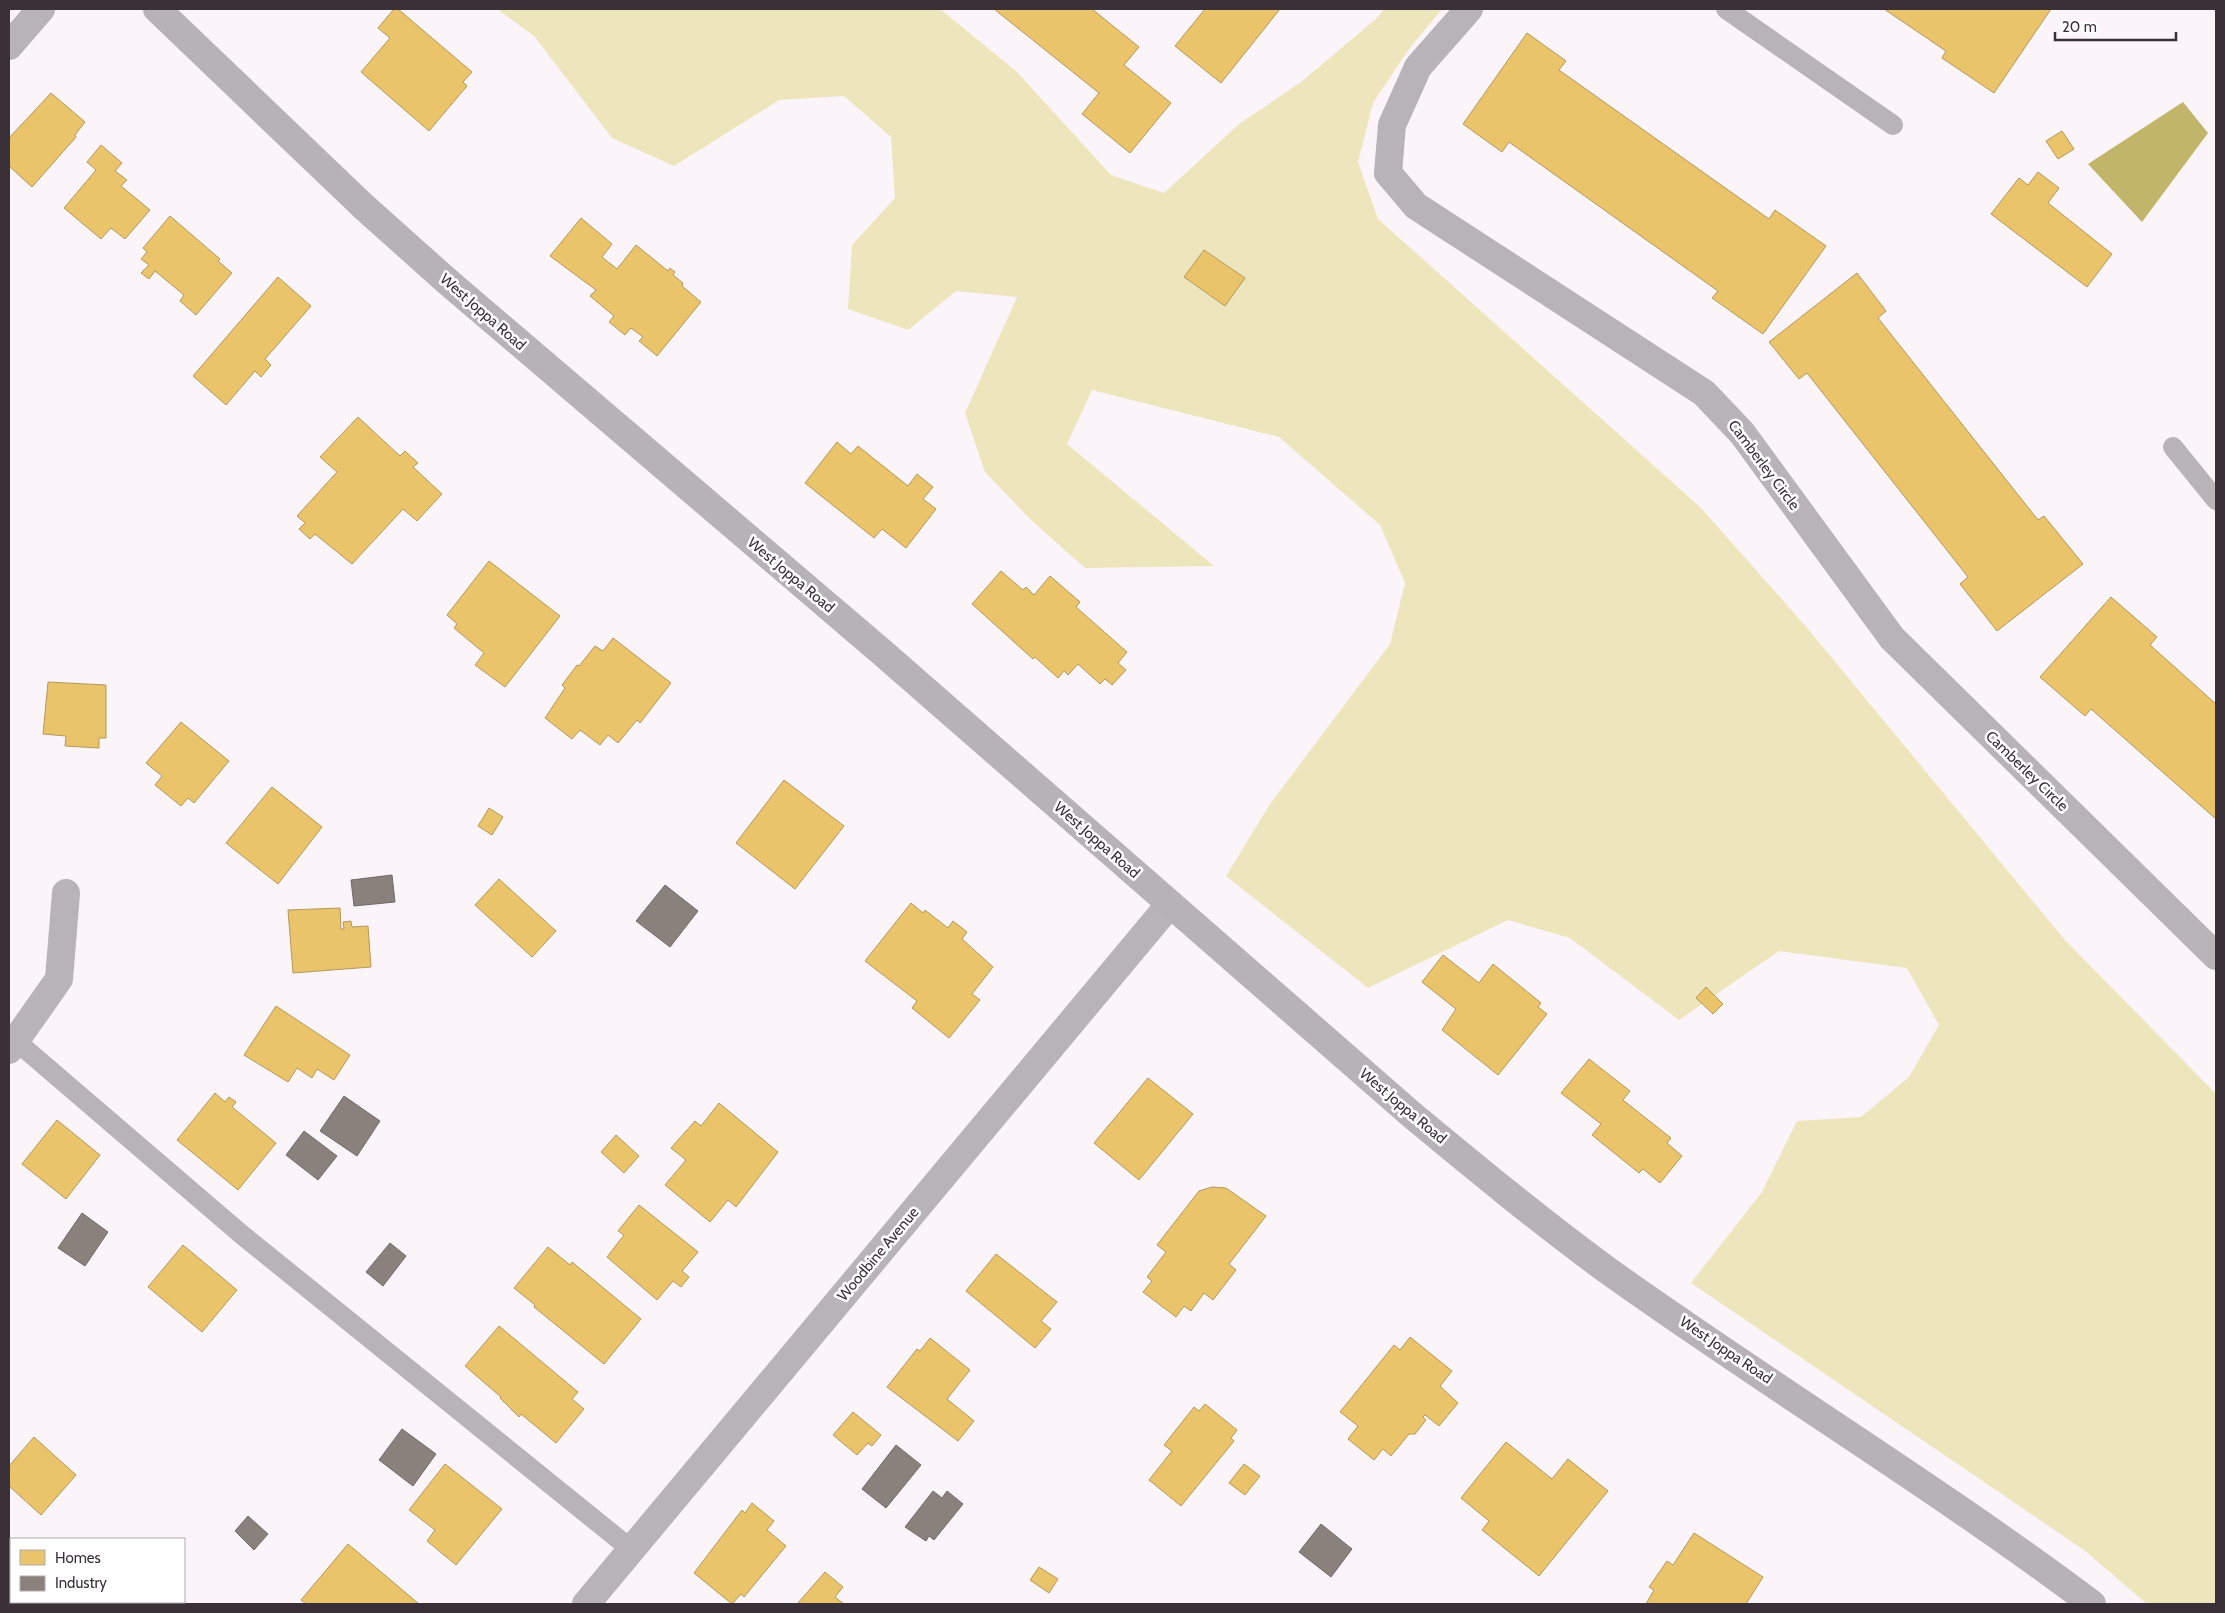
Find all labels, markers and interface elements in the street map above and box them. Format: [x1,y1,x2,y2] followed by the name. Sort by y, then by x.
[2055,10,2176,42] scale bar
[2062,18,2097,36] text: 20 m
[436,270,530,354] street label: West Joppa Road
[1724,417,1804,514] street label: Camberley Circle
[744,534,838,616] street label: West Joppa Road
[1982,727,2072,815] street label: Camberley Circle
[1050,798,1144,882] street label: West Joppa Road
[1356,1065,1450,1147] street label: West Joppa Road
[834,1203,923,1305] street label: Woodbine Avenue
[1676,1312,1776,1388] street label: West Joppa Road
[10,1538,185,1603] legend
[55,1549,101,1567] text: Homes
[55,1574,107,1592] text: Industry

